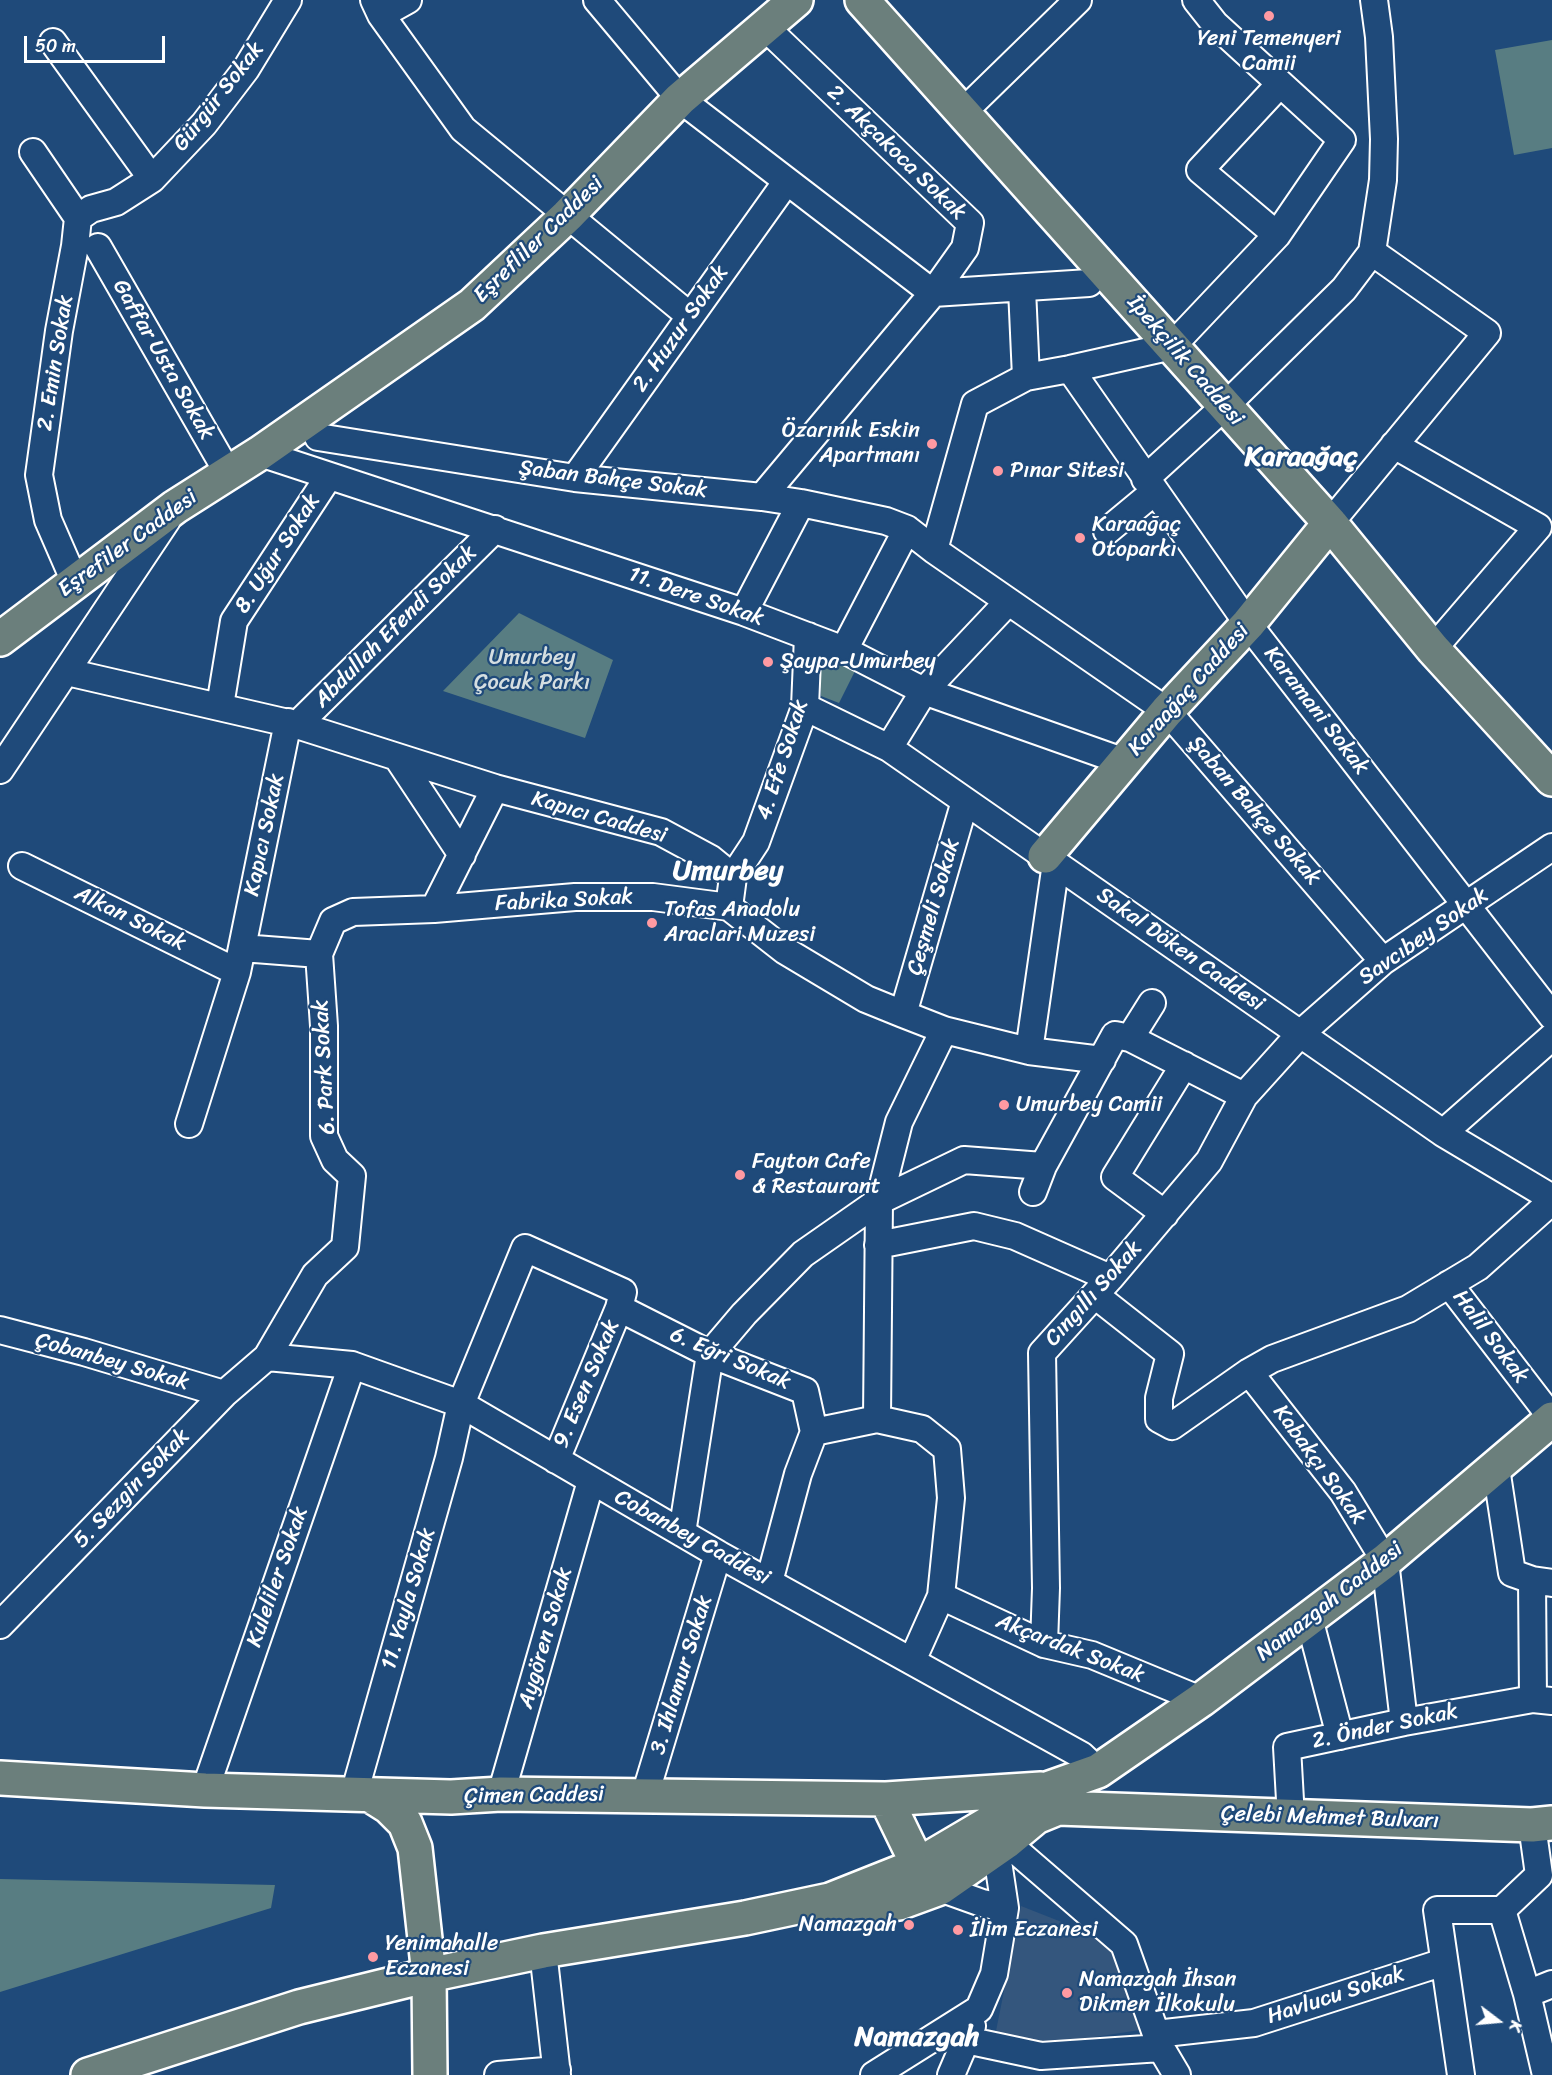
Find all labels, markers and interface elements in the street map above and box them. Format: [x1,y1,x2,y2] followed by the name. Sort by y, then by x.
[1262,9,1276,23] marker: Yeni Temenyeri Camii
[27,24,168,62] scale bar
[1197,26,1341,78] place label: Yeni Temenyeri Camii
[35,30,76,62] text: 50 m
[168,37,270,157] street label: Gürgür Sokak
[821,80,971,226] street label: 2. Akçakoca Sokak
[468,171,610,309] street label: Eşrefliler Caddesi
[628,260,734,398] street label: 2. Huzur Sokak
[106,275,220,445] street label: Gaffar Usta Sokak
[1121,290,1249,432] street label: İpekçilik Caddesi
[32,293,80,433] street label: 2. Emin Sokak
[782,418,920,470] place label: Özarınık Eskin Apartmanı
[925,437,939,451] marker: Özarınık Eskin Apartmanı
[1245,441,1357,475] district label: Karaağaç
[517,455,709,505] street label: Şaban Bahçe Sokak
[1010,458,1124,484] place label: Pınar Sitesi
[991,464,1005,478] marker: Pınar Sitesi
[53,485,203,603] street label: Eşrefiler Caddesi
[230,489,326,619] street label: 8. Uğur Sokak
[1092,512,1181,564] place label: Karaağaç Otoparkı
[1073,531,1087,545] marker: Karaağaç Otoparkı
[309,540,483,714] street label: Abdullah Efendi Sokak
[625,562,767,632] street label: 11. Dere Sokak
[1123,618,1255,762] street label: Karaağaç Caddesi
[1258,642,1374,780] street label: Karamani Sokak
[474,645,590,696] park label: Umurbey Çocuk Parkı
[780,649,936,675] place label: Şaypa-Umurbey
[761,655,775,669] marker: Şaypa-Umurbey
[751,697,815,823] street label: 4. Efe Sokak
[1182,731,1326,891] street label: Şaban Bahçe Sokak
[239,771,291,899] street label: Kapıcı Sokak
[528,786,670,850] street label: Kapıcı Caddesi
[902,836,966,978] street label: Çeşmeli Sokak
[673,855,783,889] district label: Umurbey
[70,881,190,957] street label: Alkan Sokak
[1091,882,1269,1018] street label: Sakal Döken Caddesi
[1354,883,1494,991] street label: Savcıbey Sokak
[494,884,634,918] street label: Fabrika Sokak
[664,897,815,948] place label: Tofas Anadolu Araclari Muzesi
[645,916,659,930] marker: Tofas Anadolu Araclari Muzesi
[308,999,342,1135] street label: 6. Park Sokak
[1016,1092,1162,1118] place label: Umurbey Camii
[997,1098,1011,1112] marker: Umurbey Camii
[752,1149,880,1200] place label: Fayton Cafe & Restaurant
[733,1168,747,1182] marker: Fayton Cafe & Restaurant
[1040,1236,1148,1352] street label: Cıngıllı Sokak
[1446,1285,1534,1389] street label: Halil Sokak
[548,1316,626,1452] street label: 9. Esen Sokak
[666,1322,794,1396] street label: 6. Eğri Sokak
[32,1327,192,1397] street label: Çobanbey Sokak
[1267,1400,1371,1530] street label: Kabakçı Sokak
[68,1424,196,1554] street label: 5. Sezgin Sokak
[610,1484,774,1592] street label: Cobanbey Caddesi
[242,1503,314,1651] street label: Kuleliler Sokak
[376,1525,442,1673] street label: 11. Yayla Sokak
[1252,1537,1408,1667] street label: Namazgah Caddesi
[513,1564,579,1712] street label: Aygören Sokak
[645,1592,719,1758] street label: 3. Ihlamur Sokak
[992,1609,1148,1689] street label: Akçardak Sokak
[1310,1699,1460,1755] street label: 2. Önder Sokak
[464,1782,604,1810] street label: Çimen Caddesi
[1221,1801,1439,1835] street label: Çelebi Mehmet Bulvarı
[799,1912,897,1938] place label: Namazgah
[970,1917,1098,1943] place label: İlim Eczanesi
[902,1918,916,1932] marker: Namazgah
[951,1923,965,1937] marker: İlim Eczanesi
[385,1931,498,1982] place label: Yenimahalle Eczanesi
[366,1950,380,1964] marker: Yenimahalle Eczanesi
[1264,1961,1408,2031] street label: Havlucu Sokak
[1079,1967,1236,2018] place label: Namazgah İhsan Dikmen İlkokulu
[1060,1986,1074,2000] marker: Namazgah İhsan Dikmen İlkokulu
[1468,1991,1528,2051] north arrow
[1501,2017,1531,2035] text: K
[854,2021,980,2055] district label: Namazgah

